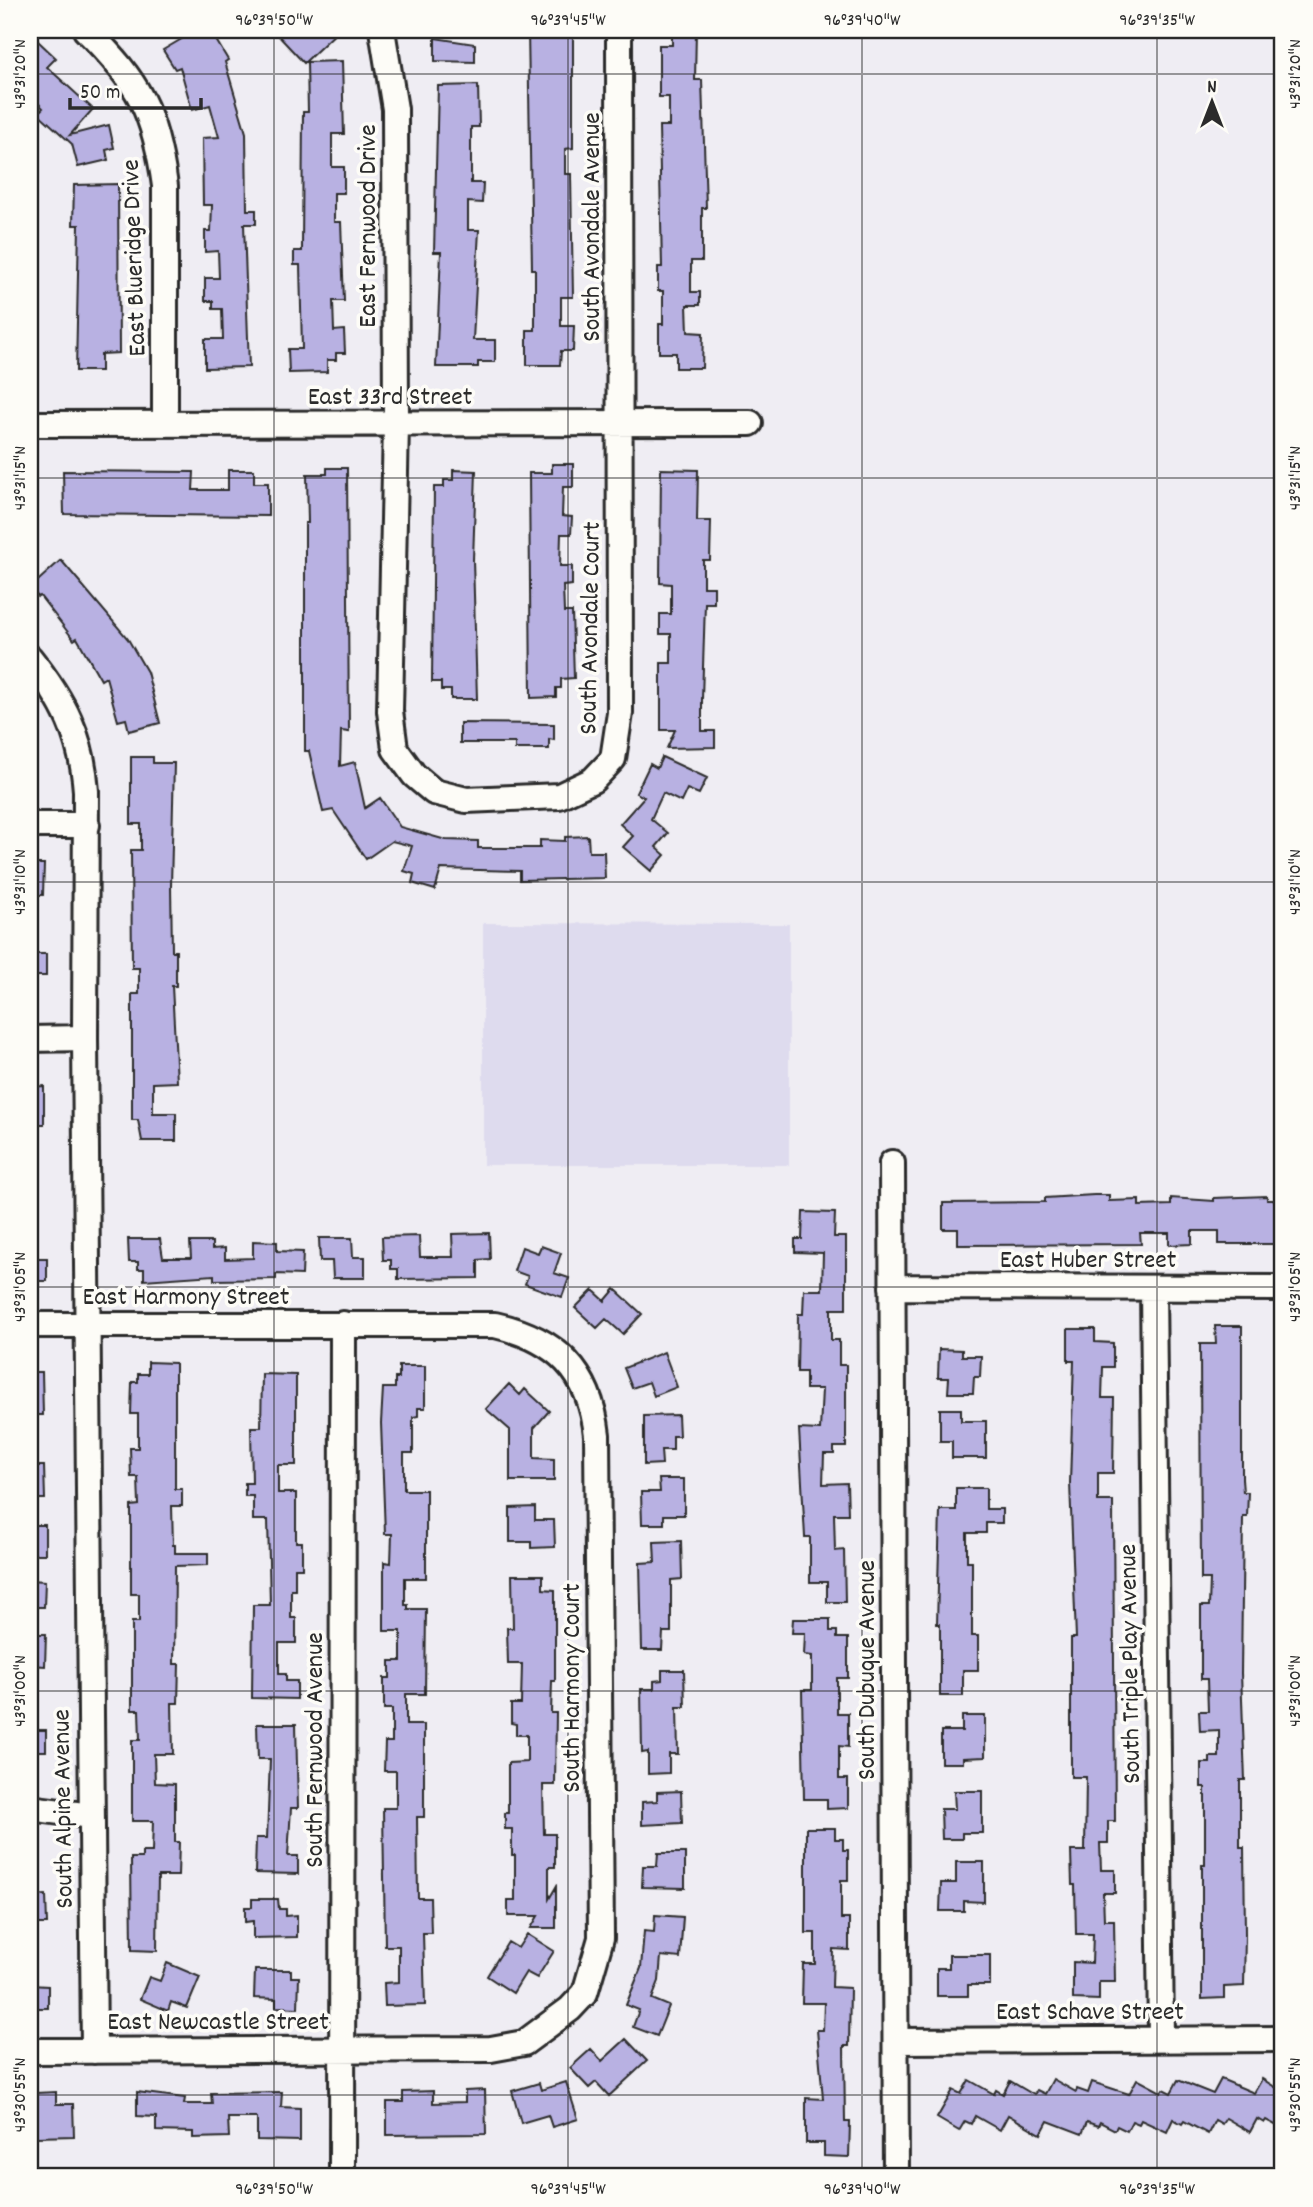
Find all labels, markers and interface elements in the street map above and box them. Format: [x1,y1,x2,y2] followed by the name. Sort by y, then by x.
[235,9,313,34] text: 96°39'50"W
[530,9,606,34] text: 96°39'45"W
[824,9,901,34] text: 96°39'40"W
[1119,9,1196,34] text: 96°39'35"W
[9,39,34,109] text: 43°31'20"N
[1284,39,1309,109] text: 43°31'20"N
[70,66,201,110] scale bar
[1176,66,1246,136] north arrow
[1207,75,1217,102] text: N
[80,79,120,109] text: 50 m
[575,112,612,342] street label: South Avondale Avenue
[351,124,388,328] street label: East Fernwood Drive
[114,159,157,357] street label: East Blueridge Drive
[308,380,473,417] street label: East 33rd Street
[9,446,34,510] text: 43°31'15"N
[1284,446,1309,510] text: 43°31'15"N
[571,521,612,735] street label: South Avondale Court
[9,849,34,915] text: 43°31'10"N
[1284,849,1309,915] text: 43°31'10"N
[1000,1243,1177,1280] street label: East Huber Street
[9,1252,34,1322] text: 43°31'05"N
[1284,1252,1309,1322] text: 43°31'05"N
[83,1280,290,1317] street label: East Harmony Street
[1111,1544,1152,1784] street label: South Triple Play Avenue
[850,1560,887,1780] street label: South Dubuque Avenue
[555,1583,592,1793] street label: South Harmony Court
[298,1632,335,1868] street label: South Fernwood Avenue
[9,1655,34,1727] text: 43°31'00"N
[1284,1655,1309,1727] text: 43°31'00"N
[44,1709,85,1909] street label: South Alpine Avenue
[996,1995,1184,2032] street label: East Schave Street
[107,2005,329,2042] street label: East Newcastle Street
[9,2058,34,2132] text: 43°30'55"N
[1284,2058,1309,2132] text: 43°30'55"N
[235,2178,313,2203] text: 96°39'50"W
[530,2178,606,2203] text: 96°39'45"W
[824,2178,901,2203] text: 96°39'40"W
[1119,2178,1196,2203] text: 96°39'35"W

